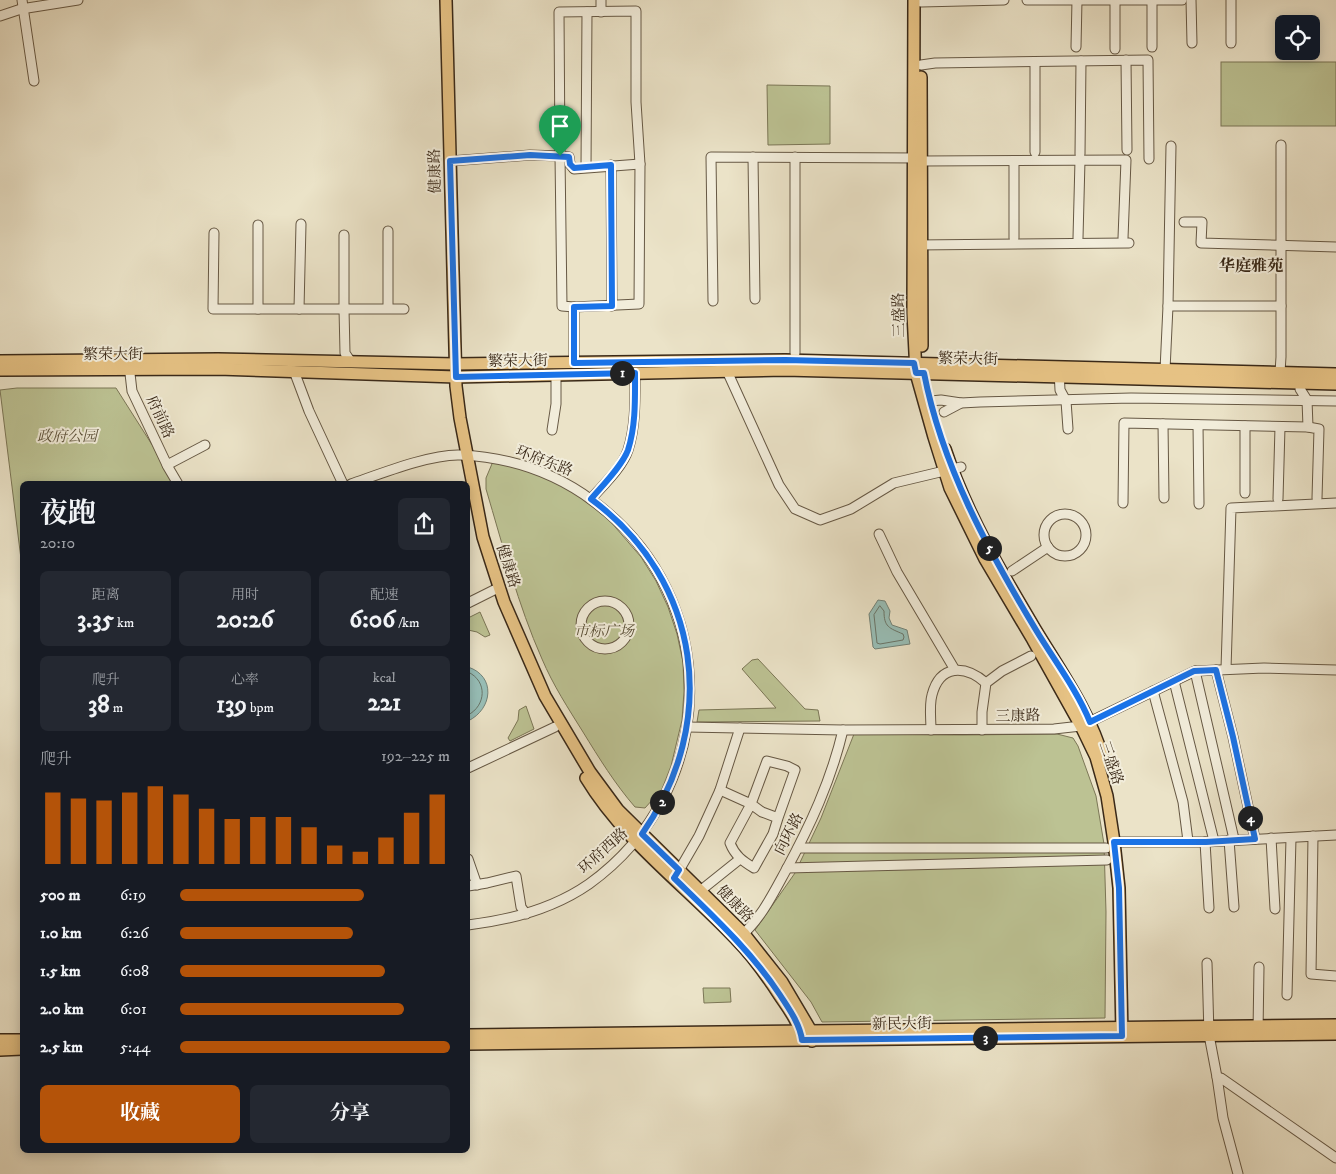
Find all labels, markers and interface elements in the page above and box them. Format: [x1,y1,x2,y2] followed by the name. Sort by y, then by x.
[1275,15,1320,60] map controls
[1275,15,1320,60] button: locate
[539,105,581,156] pin
[546,112,574,140] icon: arrive
[425,148,445,194] street label: 健康路
[1219,256,1284,276] district label: 华庭雅苑
[889,292,909,338] street label: 三盛路
[83,345,143,364] street label: 繁荣大街
[938,349,998,369] street label: 繁荣大街
[488,351,548,371] street label: 繁荣大街
[610,360,634,386] pin: 1
[620,364,625,382] text: 1
[142,393,178,441] street label: 府前路
[37,427,99,446] park label: 政府公园
[513,441,575,481] street label: 环府东路
[40,496,96,531] text: 夜跑
[398,498,450,550] button: share
[40,533,75,553] text: 20:10
[976,536,1002,560] pin: 5
[986,539,993,557] text: 5
[492,542,524,590] street label: 健康路
[92,586,120,604] text: 距离
[231,586,259,604] text: 用时
[370,586,398,604] text: 配速
[77,604,114,635] text: 3.35
[216,604,274,635] text: 20:26
[349,604,395,635] text: 6:06
[114,614,134,632] text: km
[395,614,419,632] text: /km
[574,622,636,641] park label: 市标广场
[373,669,396,687] text: kcal
[92,671,120,689] text: 爬升
[231,671,259,689] text: 心率
[367,687,401,718] text: 221
[88,689,110,720] text: 38
[216,689,247,720] text: 139
[110,699,123,717] text: m
[247,699,274,717] text: bpm
[995,706,1041,726] street label: 三康路
[1095,739,1127,787] street label: 三盛路
[381,746,450,766] text: 192–225 m
[40,749,72,769] text: 爬升
[650,790,674,814] pin: 2
[659,793,666,811] text: 2
[1238,806,1262,830] pin: 4
[1246,809,1255,827] text: 4
[770,810,808,858] street label: 向环路
[574,824,632,878] street label: 环府西路
[712,881,758,927] street label: 健康路
[40,885,81,905] text: 500 m
[120,885,146,905] text: 6:19
[40,923,82,943] text: 1.0 km
[120,923,149,943] text: 6:26
[40,961,81,981] text: 1.5 km
[120,961,149,981] text: 6:08
[40,999,84,1019] text: 2.0 km
[120,999,147,1019] text: 6:01
[872,1014,932,1034] street label: 新民大街
[972,1026,998,1050] pin: 3
[983,1029,988,1047] text: 3
[40,1037,83,1057] text: 2.5 km
[120,1037,151,1057] text: 5:44
[40,1085,240,1143] button: 收藏
[250,1085,450,1143] button: 分享

